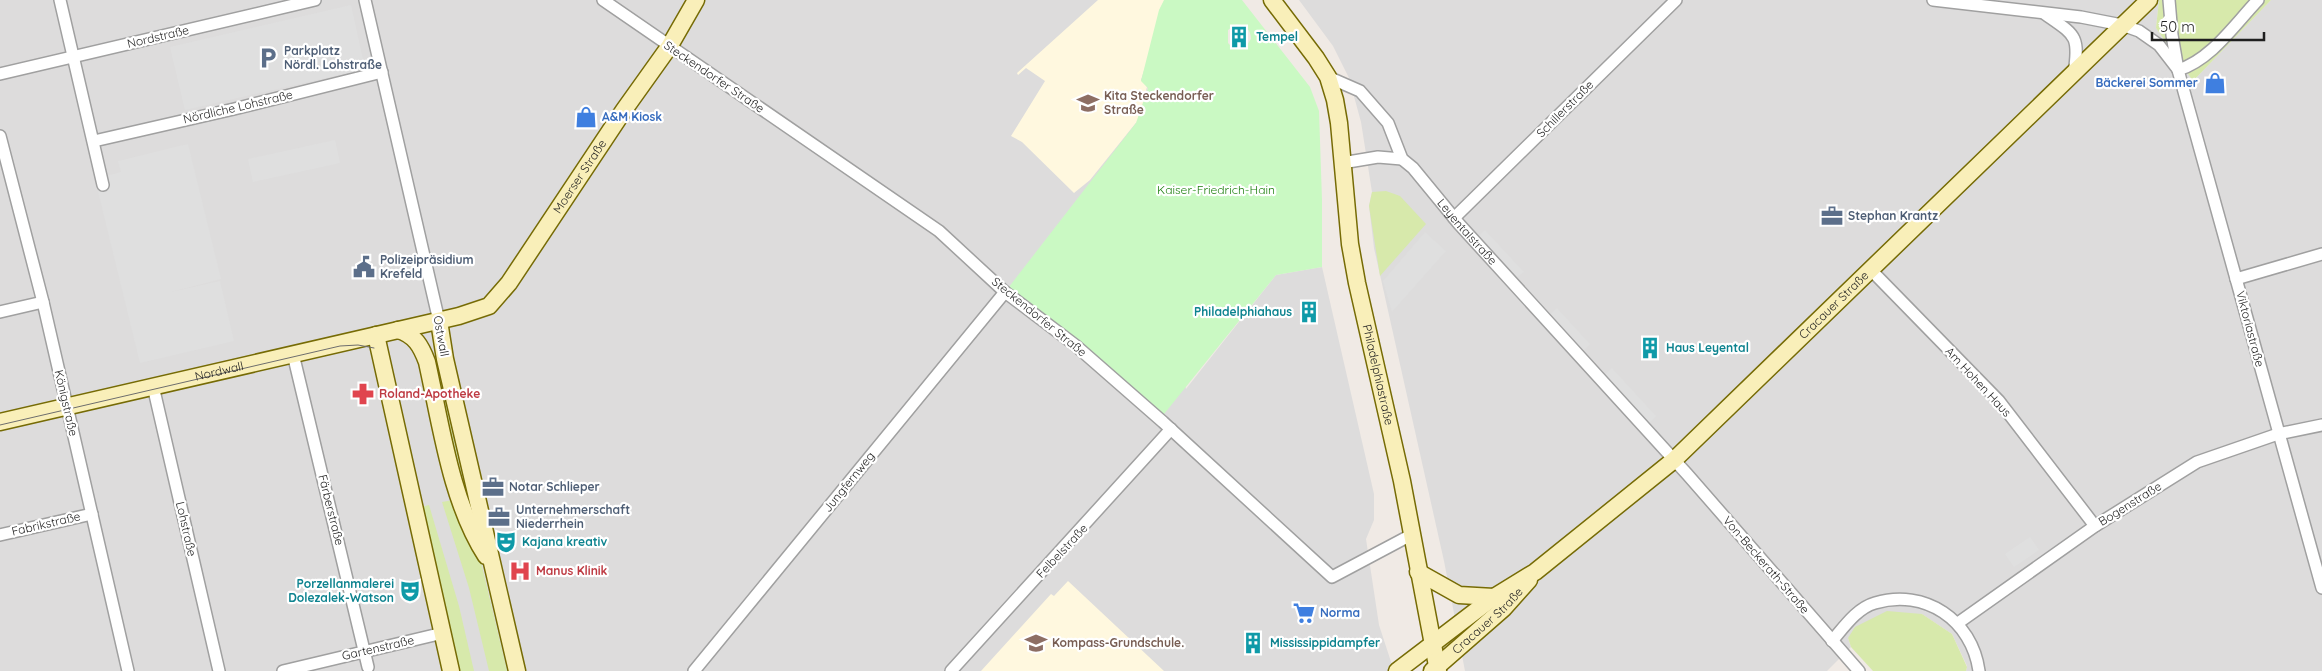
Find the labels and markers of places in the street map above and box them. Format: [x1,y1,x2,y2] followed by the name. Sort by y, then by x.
[1226,24,1252,50] building icon: Tempel
[1256,29,1298,44] place label: Tempel
[284,43,382,72] place label: Parkplatz Nördl. Lohstraße
[255,45,281,71] parking icon: Parkplatz Nördl. Lohstraße
[2202,70,2228,96] shop icon: Bäckerei Sommer
[2095,75,2198,90] place label: Bäckerei Sommer
[1104,88,1214,117] place label: Kita Steckendorfer Straße
[1075,90,1101,116] school or university icon: Kita Steckendorfer Straße
[573,104,599,130] shop icon: A&M Kiosk
[602,109,662,124] place label: A&M Kiosk
[1819,203,1845,229] office icon: Stephan Krantz
[1848,208,1938,223] place label: Stephan Krantz
[380,252,474,281] place label: Polizeipräsidium Krefeld
[351,254,377,280] public building icon: Polizeipräsidium Krefeld
[1296,299,1322,325] building icon: Philadelphiahaus
[1194,304,1292,319] place label: Philadelphiahaus
[1637,335,1663,361] building icon: Haus Leyental
[1666,340,1749,355] place label: Haus Leyental
[350,381,376,407] pharmacy icon: Roland-Apotheke
[379,386,480,401] place label: Roland-Apotheke
[480,474,506,500] office icon: Notar Schlieper
[509,479,600,494] place label: Notar Schlieper
[516,502,630,531] place label: Unternehmerschaft Niederrhein
[486,504,512,530] office icon: Unternehmerschaft Niederrhein
[493,529,519,555] theatre icon: Kajana kreativ
[522,534,607,549] place label: Kajana kreativ
[507,558,533,584] hospital icon: Manus Klinik
[536,563,608,578] place label: Manus Klinik
[288,576,394,605] place label: Porzellanmalerei Dolezalek-Watson
[397,578,423,604] theatre icon: Porzellanmalerei Dolezalek-Watson
[1291,600,1317,626] supermarket icon: Norma
[1320,605,1360,620] place label: Norma
[1023,630,1049,656] school or university icon: Kompass-Grundschule.
[1240,630,1266,656] building icon: Mississippidampfer
[1052,635,1184,650] place label: Kompass-Grundschule.
[1270,635,1380,650] place label: Mississippidampfer

